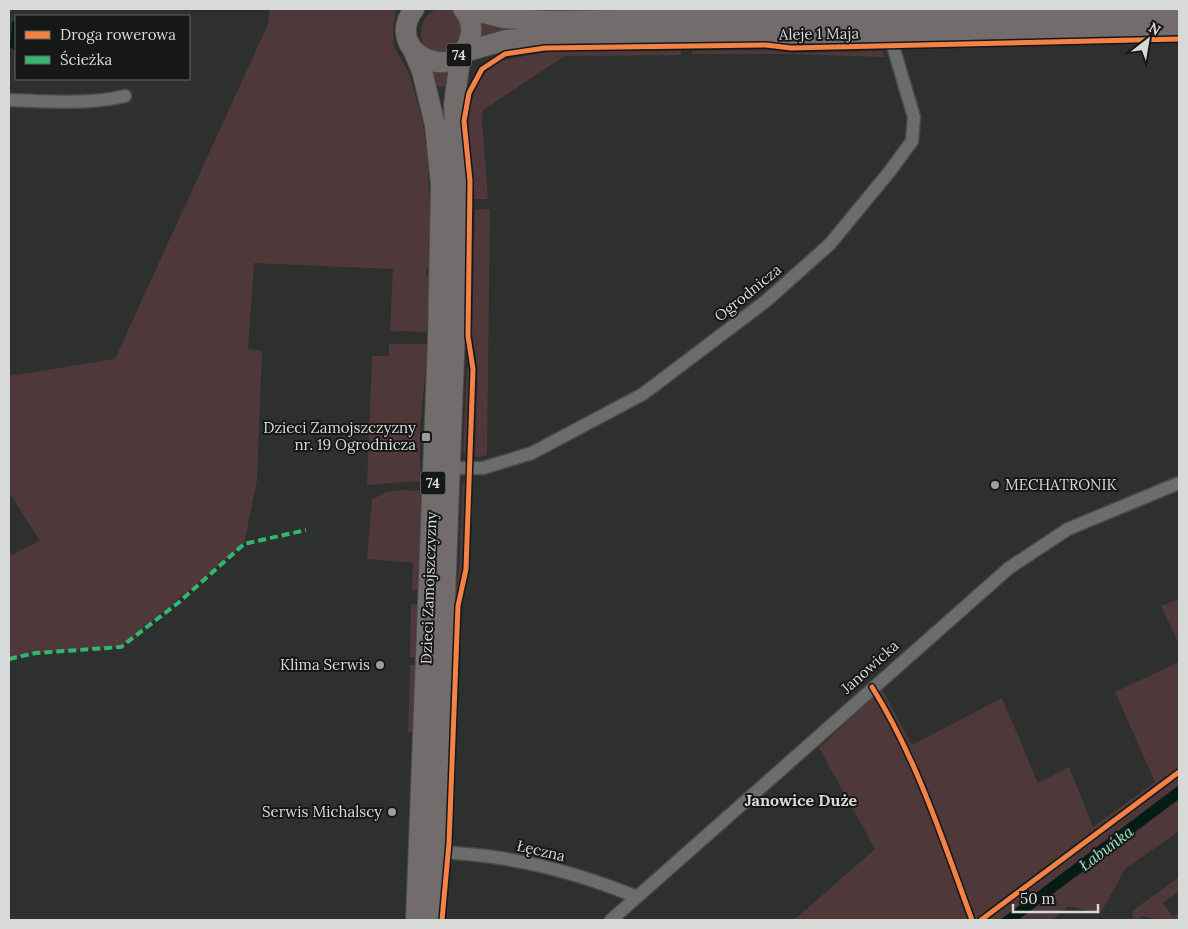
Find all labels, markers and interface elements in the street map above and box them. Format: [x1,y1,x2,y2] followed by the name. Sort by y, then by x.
[15,15,190,80] legend
[1123,15,1173,65] north arrow
[1145,18,1164,39] text: N
[778,23,859,44] street label: Aleje 1 Maja
[60,25,176,44] text: Droga rowerowa
[446,44,472,66] road number: 74
[60,50,113,69] text: Ścieżka
[710,260,785,325] street label: Ogrodnicza
[263,418,416,454] place label: Dzieci Zamojszczyzny nr. 19 Ogrodnicza
[420,431,432,443] marker: Dzieci Zamojszczyzny nr. 19 Ogrodnicza
[420,472,446,494] road number: 74
[1005,475,1118,494] place label: MECHATRONIK
[989,479,1001,491] marker: MECHATRONIK
[416,511,441,665] street label: Dzieci Zamojszczyzny
[836,636,903,698] street label: Janowicka
[280,655,370,674] place label: Klima Serwis
[374,659,386,671] marker: Klima Serwis
[745,790,858,810] district label: Janowice Duże
[262,802,382,821] place label: Serwis Michalscy
[386,806,398,818] marker: Serwis Michalscy
[1075,821,1137,875] water label: Łabuńka
[515,836,567,865] street label: Łęczna
[1013,882,1098,914] scale bar
[1020,889,1055,908] text: 50 m

